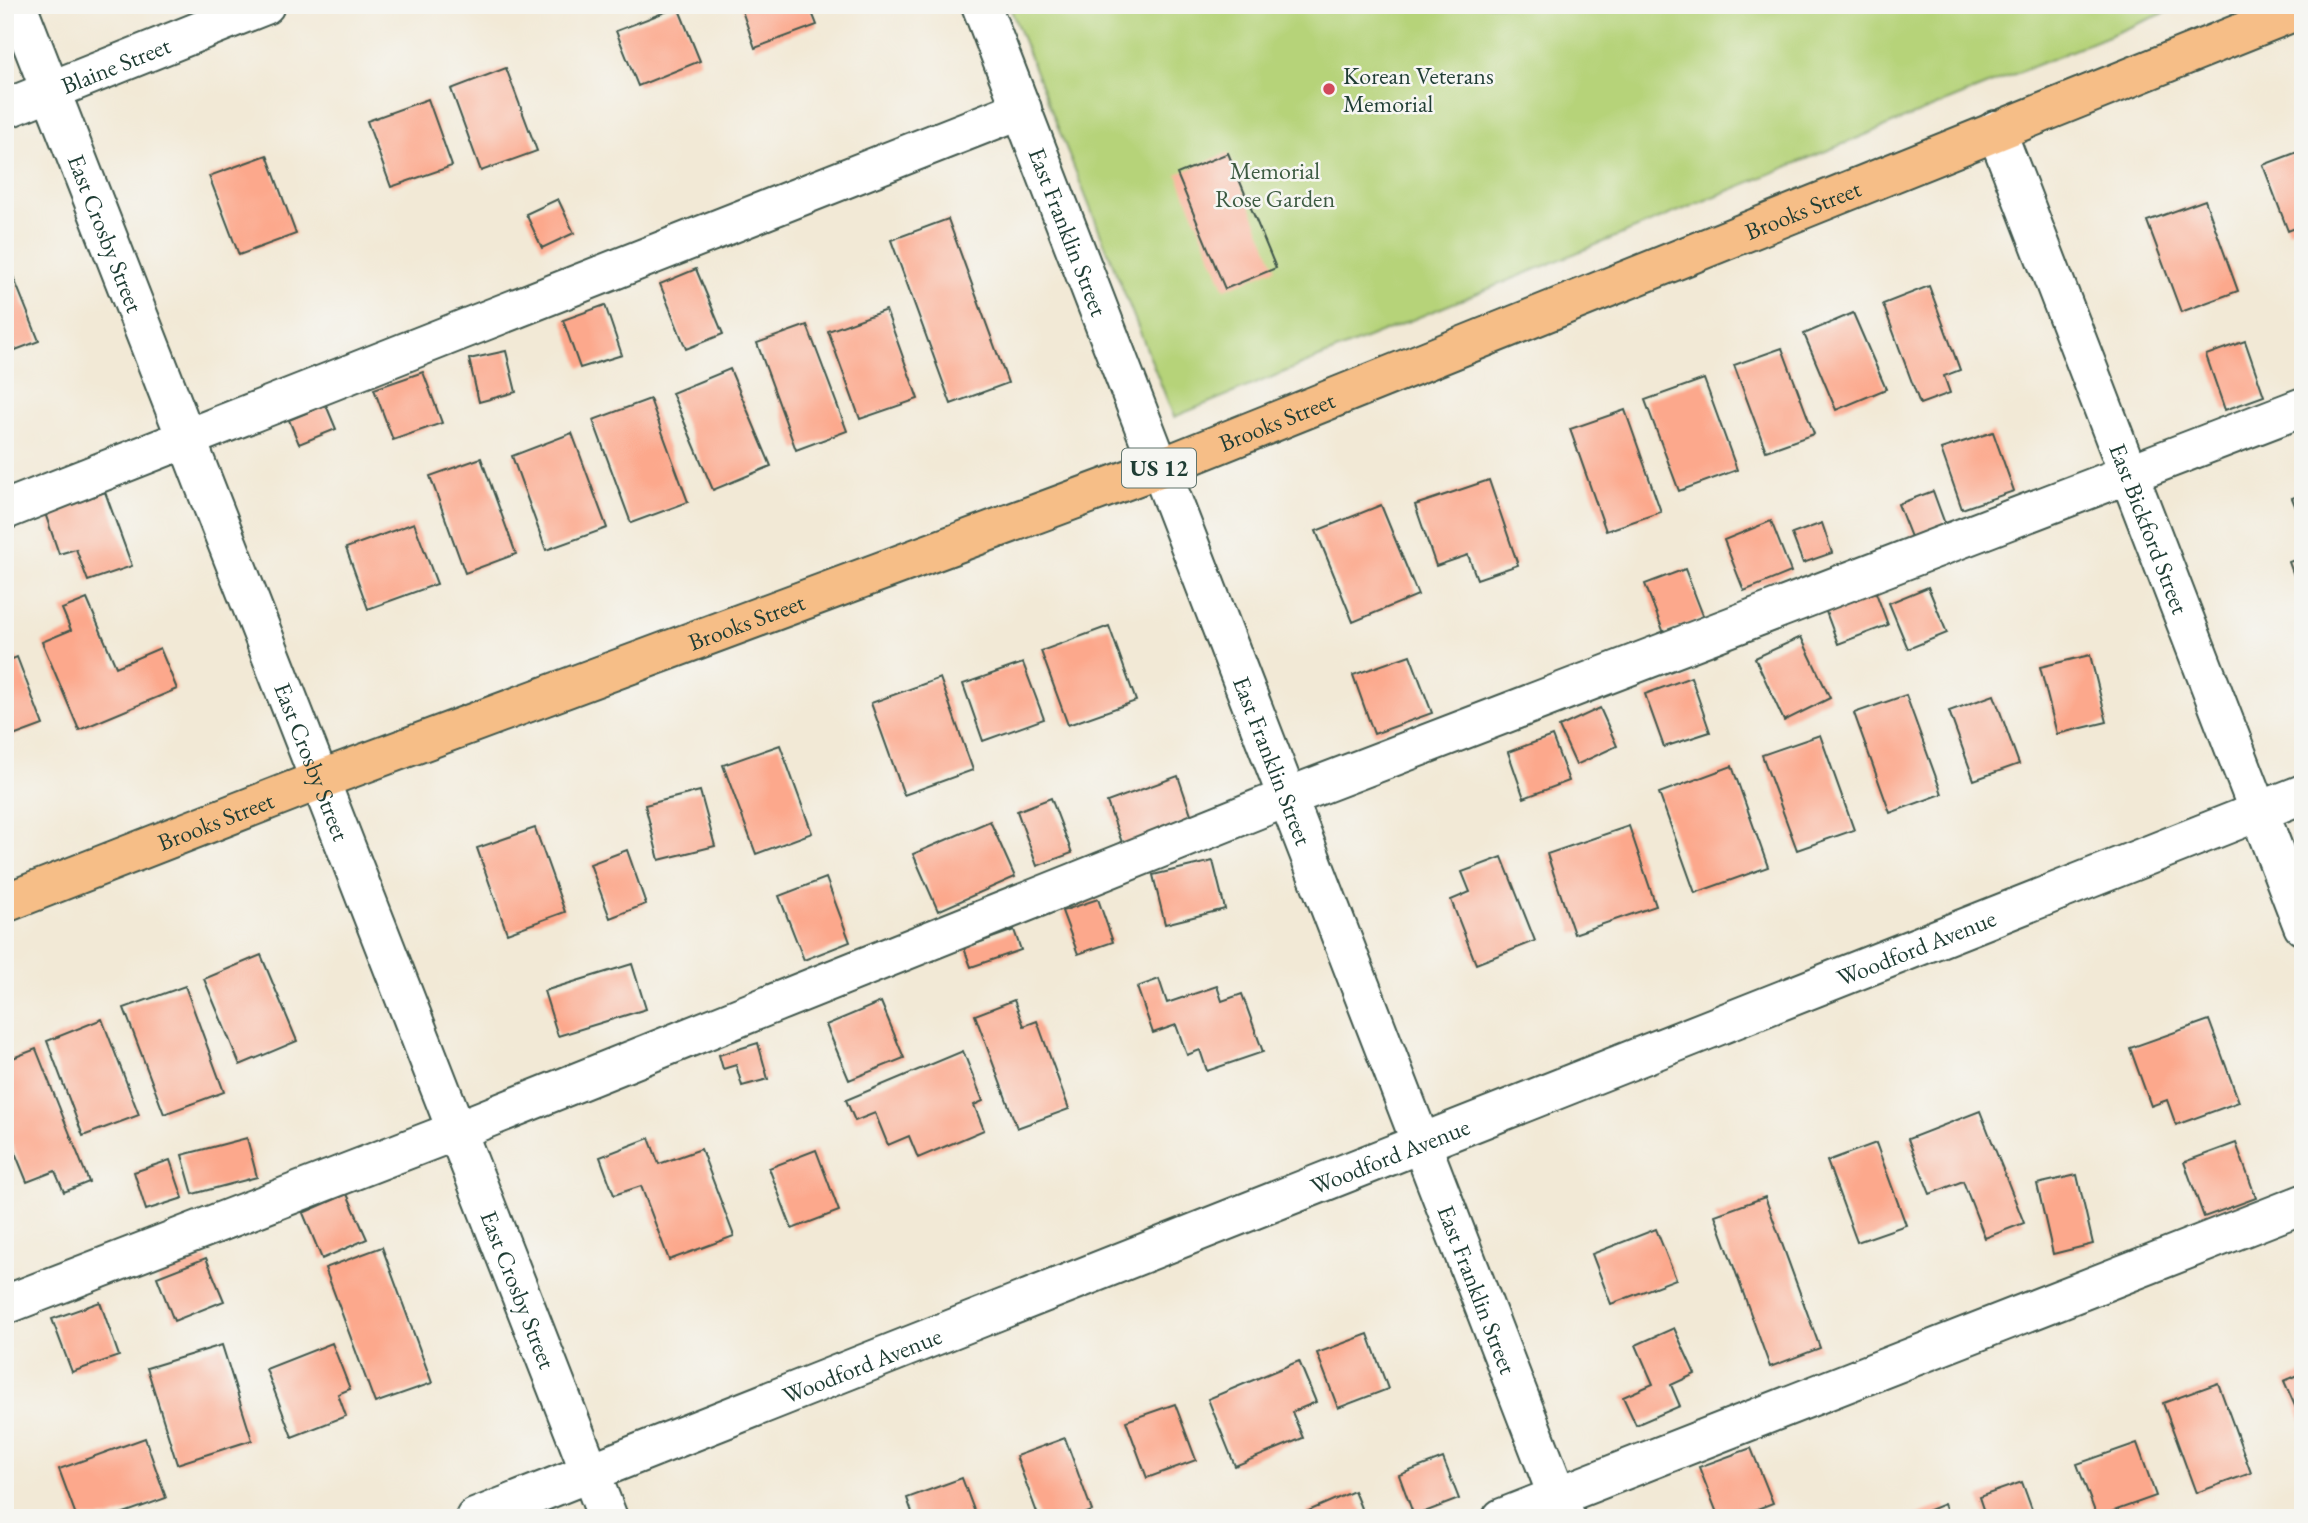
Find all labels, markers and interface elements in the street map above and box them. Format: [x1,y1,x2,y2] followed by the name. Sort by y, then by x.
[56,29,175,101] street label: Blaine Street
[1343,60,1494,119] place label: Korean Veterans Memorial
[1321,81,1337,97] marker: Korean Veterans Memorial
[1022,143,1115,321] street label: East Franklin Street
[61,150,151,317] street label: East Crosby Street
[1215,155,1335,214] park label: Memorial Rose Garden
[1740,172,1866,246] street label: Brooks Street
[1214,384,1339,458] street label: Brooks Street
[2103,439,2197,619] street label: East Bickford Street
[1122,448,1196,488] road number: US 12
[684,585,809,657] street label: Brooks Street
[1226,672,1320,850] street label: East Franklin Street
[268,678,357,845] street label: East Crosby Street
[153,784,278,857] street label: Brooks Street
[1832,902,2000,993] street label: Woodford Avenue
[1306,1110,1474,1201] street label: Woodford Avenue
[1431,1201,1524,1379] street label: East Franklin Street
[474,1206,564,1373] street label: East Crosby Street
[778,1319,946,1410] street label: Woodford Avenue

